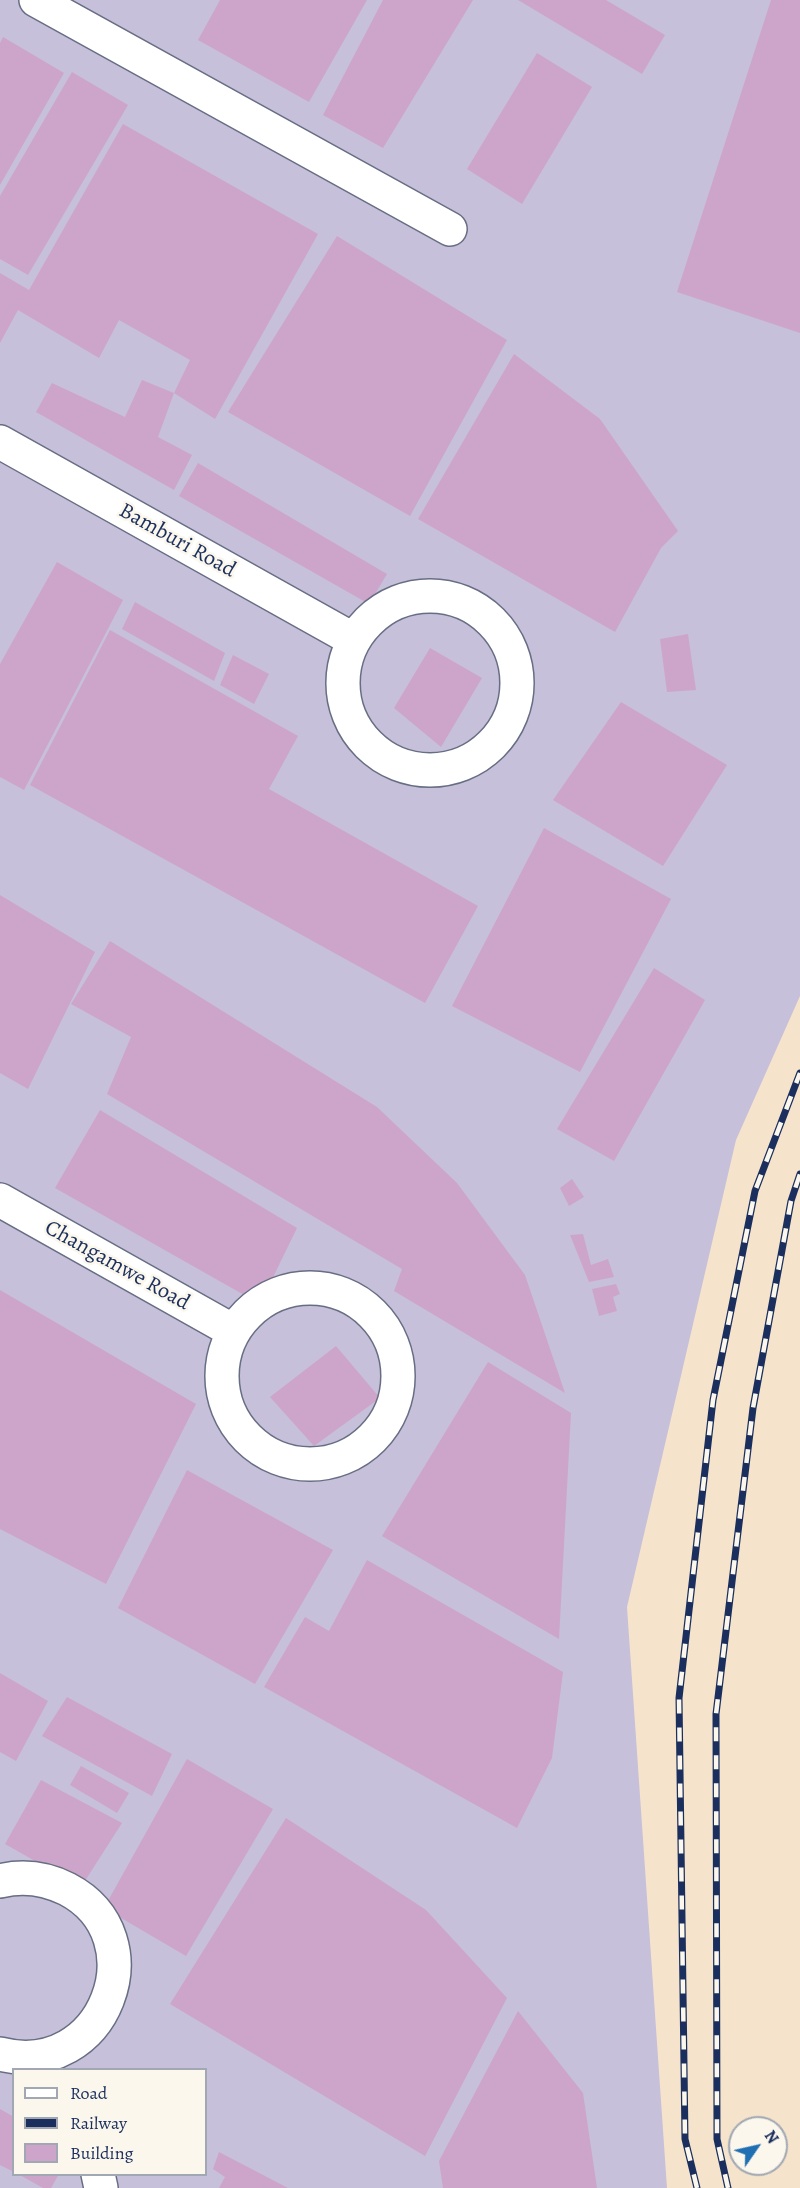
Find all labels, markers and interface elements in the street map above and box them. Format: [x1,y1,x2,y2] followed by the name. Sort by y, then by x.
[114,498,240,584] street label: Bamburi Road
[40,1215,194,1317] street label: Changamwe Road
[12,2068,207,2176] legend
[70,2081,107,2105] text: Road
[70,2111,127,2135] text: Railway
[728,2116,788,2176] north arrow
[759,2126,784,2148] text: N
[70,2141,134,2165] text: Building

